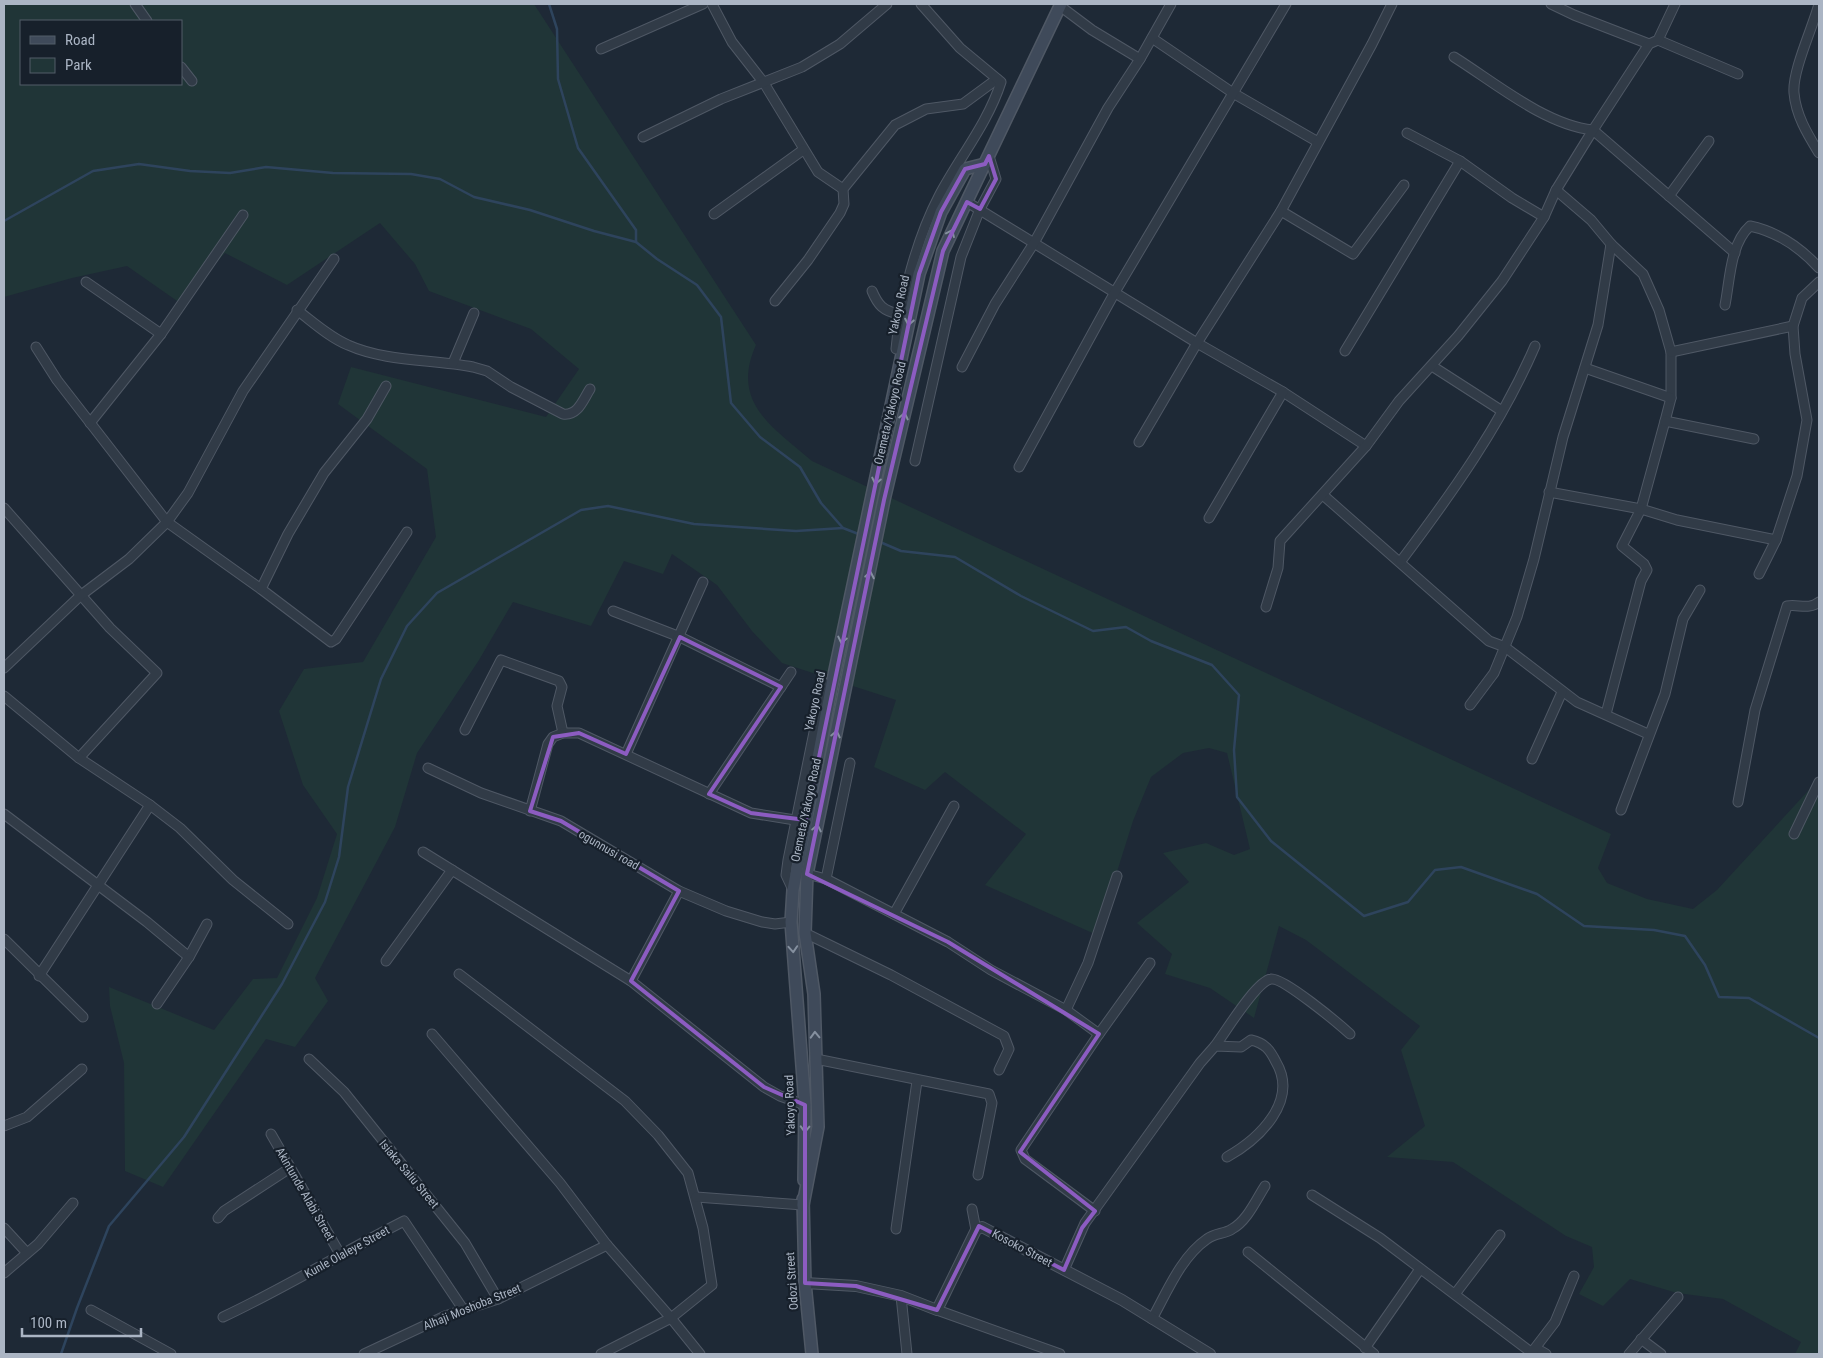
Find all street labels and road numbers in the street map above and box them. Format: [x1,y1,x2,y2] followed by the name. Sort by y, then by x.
[886,274,912,336] street label: Yakoyo Road
[871,360,909,466] street label: Oremeta/Yakoyo Road
[802,670,828,732] street label: Yakoyo Road
[788,757,824,863] street label: Oremeta/Yakoyo Road
[576,827,642,873] street label: ogunnusi road
[782,1074,798,1136] street label: Yakoyo Road
[376,1137,442,1211] street label: Isiaka Saliu Street
[273,1145,338,1244] street label: Akintunde Alabi Street
[302,1223,392,1281] street label: Kunle Olaleye Street
[989,1226,1055,1270] street label: Kosoko Street
[783,1251,801,1310] street label: Odozi Street
[421,1281,523,1333] street label: Alhaji Moshoba Street

